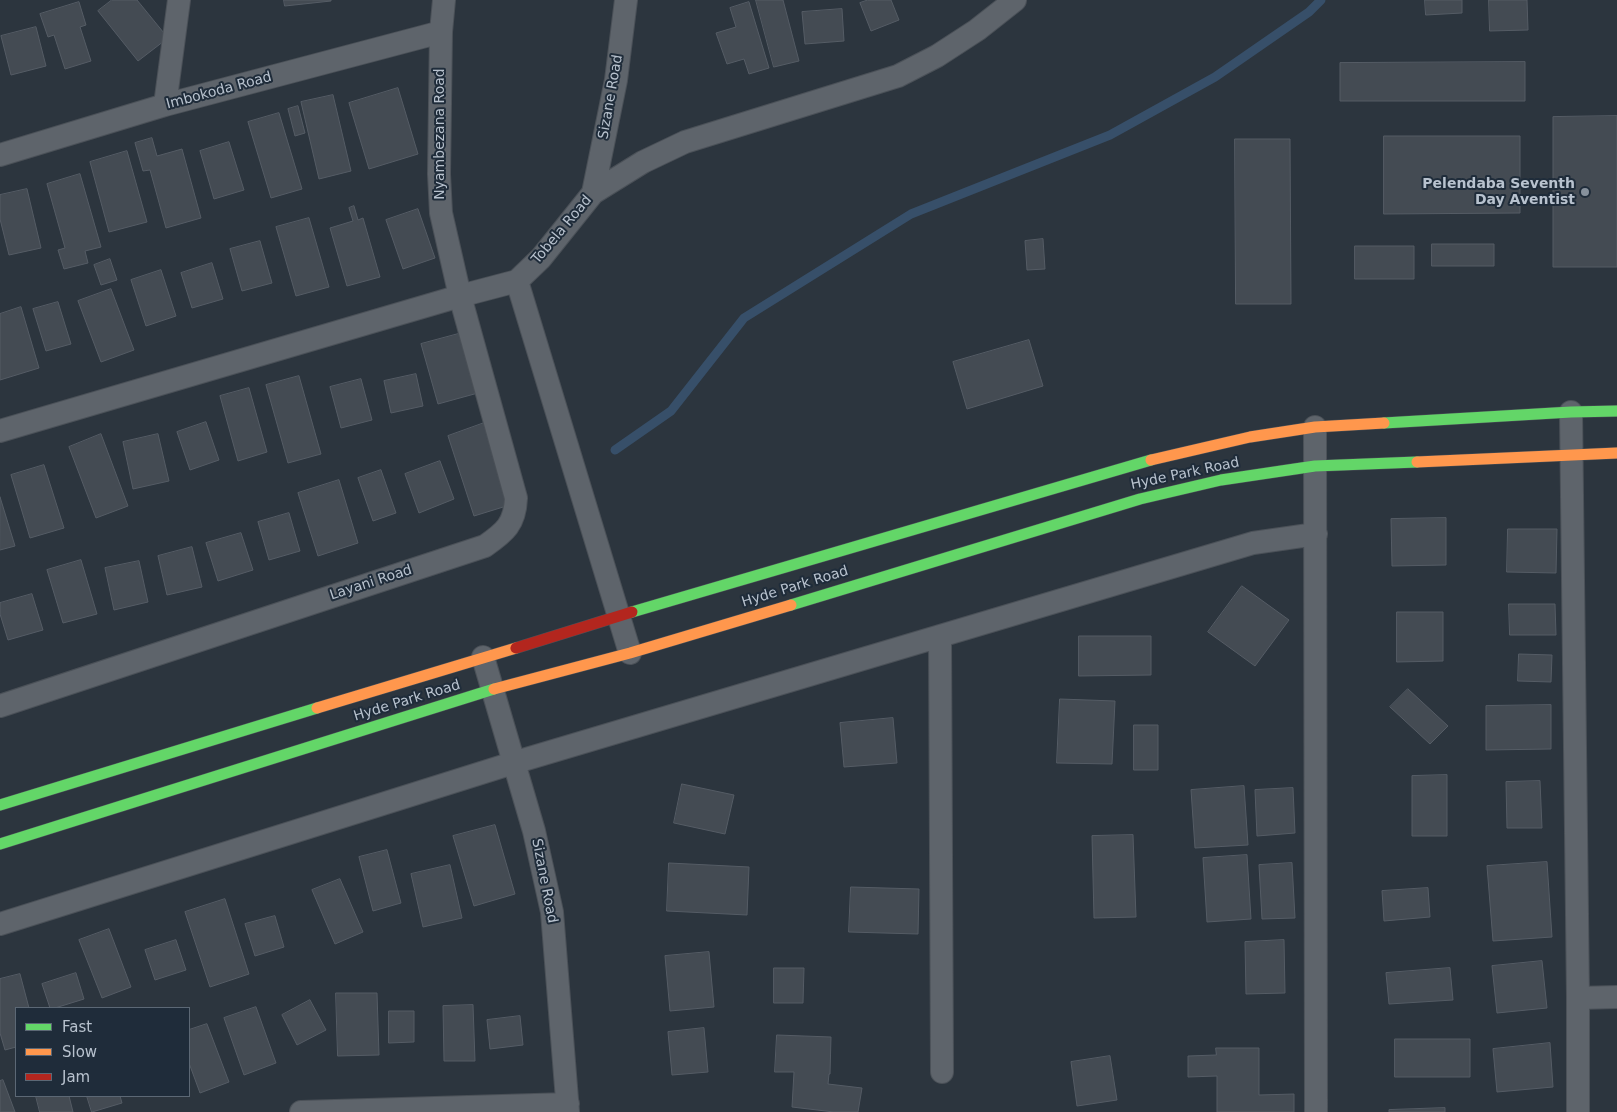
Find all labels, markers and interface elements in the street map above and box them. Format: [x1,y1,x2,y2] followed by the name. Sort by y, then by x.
[595,53,627,141] street label: Sizane Road
[432,68,448,200] street label: Nyambezana Road
[164,69,274,113] street label: Imbokoda Road
[1422,176,1575,208] place label: Pelendaba Seventh Day Aventist
[1579,186,1591,198] marker: Pelendaba Seventh Day Aventist
[528,192,596,268] street label: Tobela Road
[1129,454,1241,494] street label: Hyde Park Road
[328,562,414,604] street label: Layani Road
[740,563,850,611] street label: Hyde Park Road
[352,677,462,725] street label: Hyde Park Road
[528,837,560,925] street label: Sizane Road
[15,1007,190,1097] legend
[62,1018,92,1036] text: Fast
[62,1043,97,1061] text: Slow
[62,1068,90,1086] text: Jam

